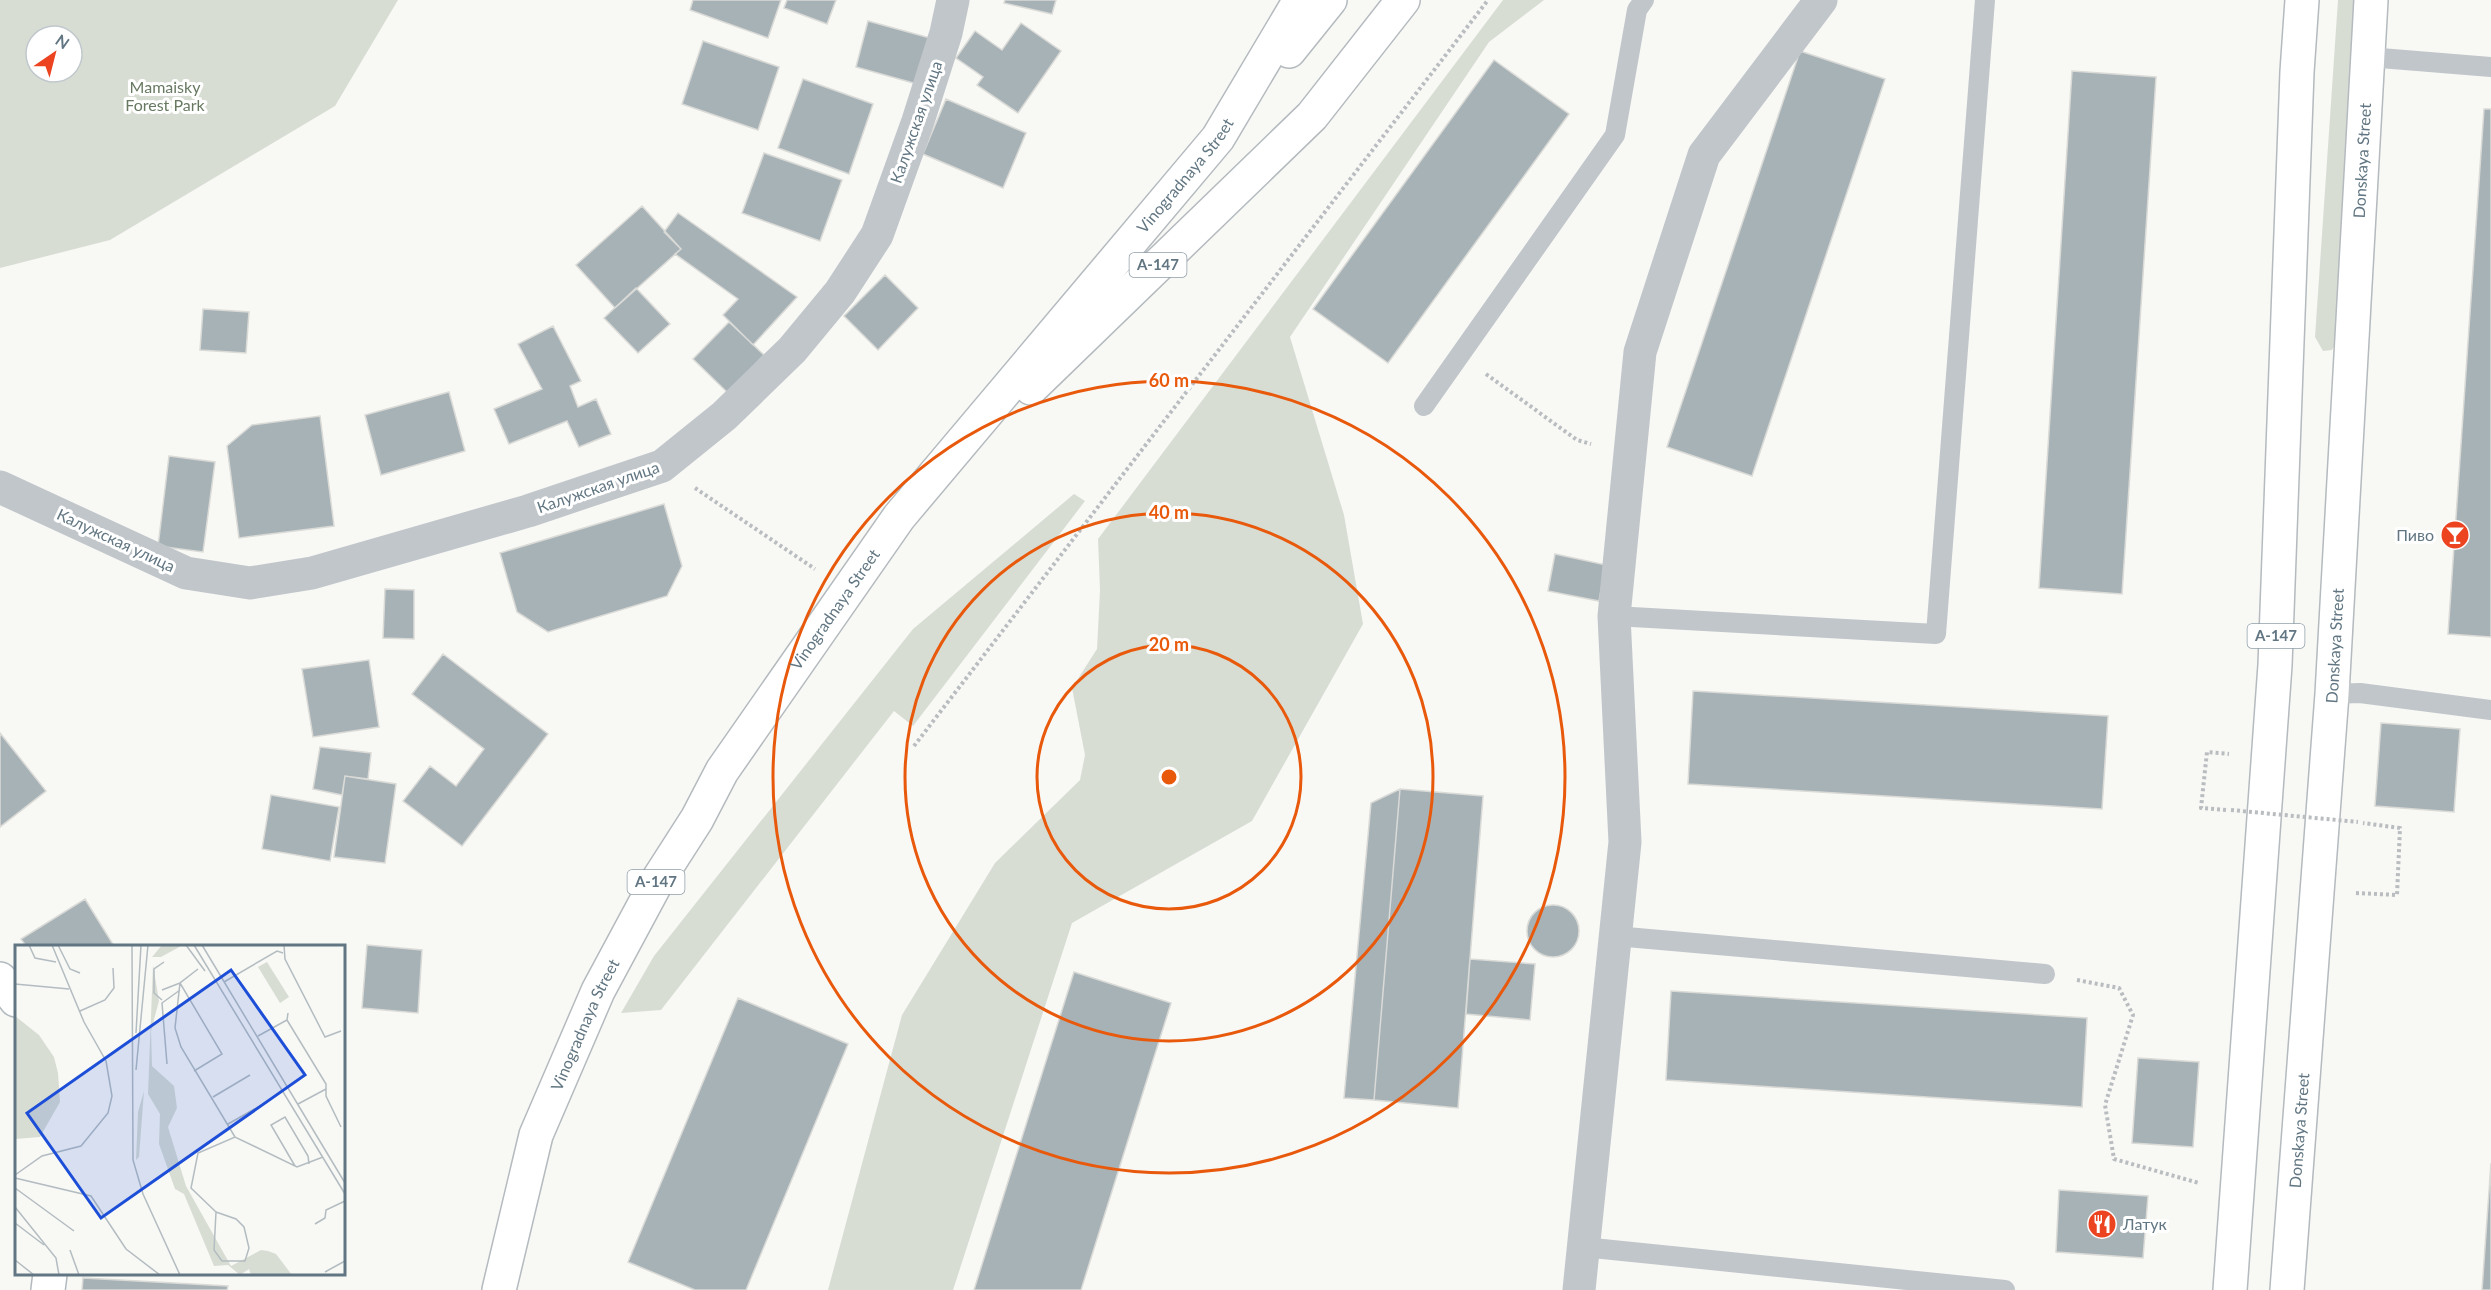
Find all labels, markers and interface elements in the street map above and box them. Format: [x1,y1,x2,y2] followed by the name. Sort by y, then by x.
[24,24,84,84] north arrow
[52,30,73,53] text: N
[886,58,945,185] street label: Калужская улица
[125,77,206,114] park label: Mamaisky Forest Park
[2349,102,2374,219] street label: Donskaya Street
[1132,114,1237,236] street label: Vinogradnaya Street
[1130,253,1186,277] road number: А-147
[1149,369,1189,391] text: 60 m
[534,457,661,516] street label: Калужская улица
[1149,501,1189,523] text: 40 m
[54,504,178,575] street label: Калужская улица
[2439,519,2471,551] bar icon: Пиво
[2396,525,2434,544] place label: Пиво
[786,545,883,673] street label: Vinogradnaya Street
[2321,587,2347,704] street label: Donskaya Street
[2248,624,2304,648] road number: А-147
[1149,633,1189,655] text: 20 m
[1159,767,1179,787] centre of rings
[628,870,684,894] road number: А-147
[15,945,345,1275] inset map
[546,955,623,1093] street label: Vinogradnaya Street
[2285,1072,2312,1189] street label: Donskaya Street
[2086,1208,2118,1240] restaurant icon: Латук
[2122,1214,2167,1233] place label: Латук

